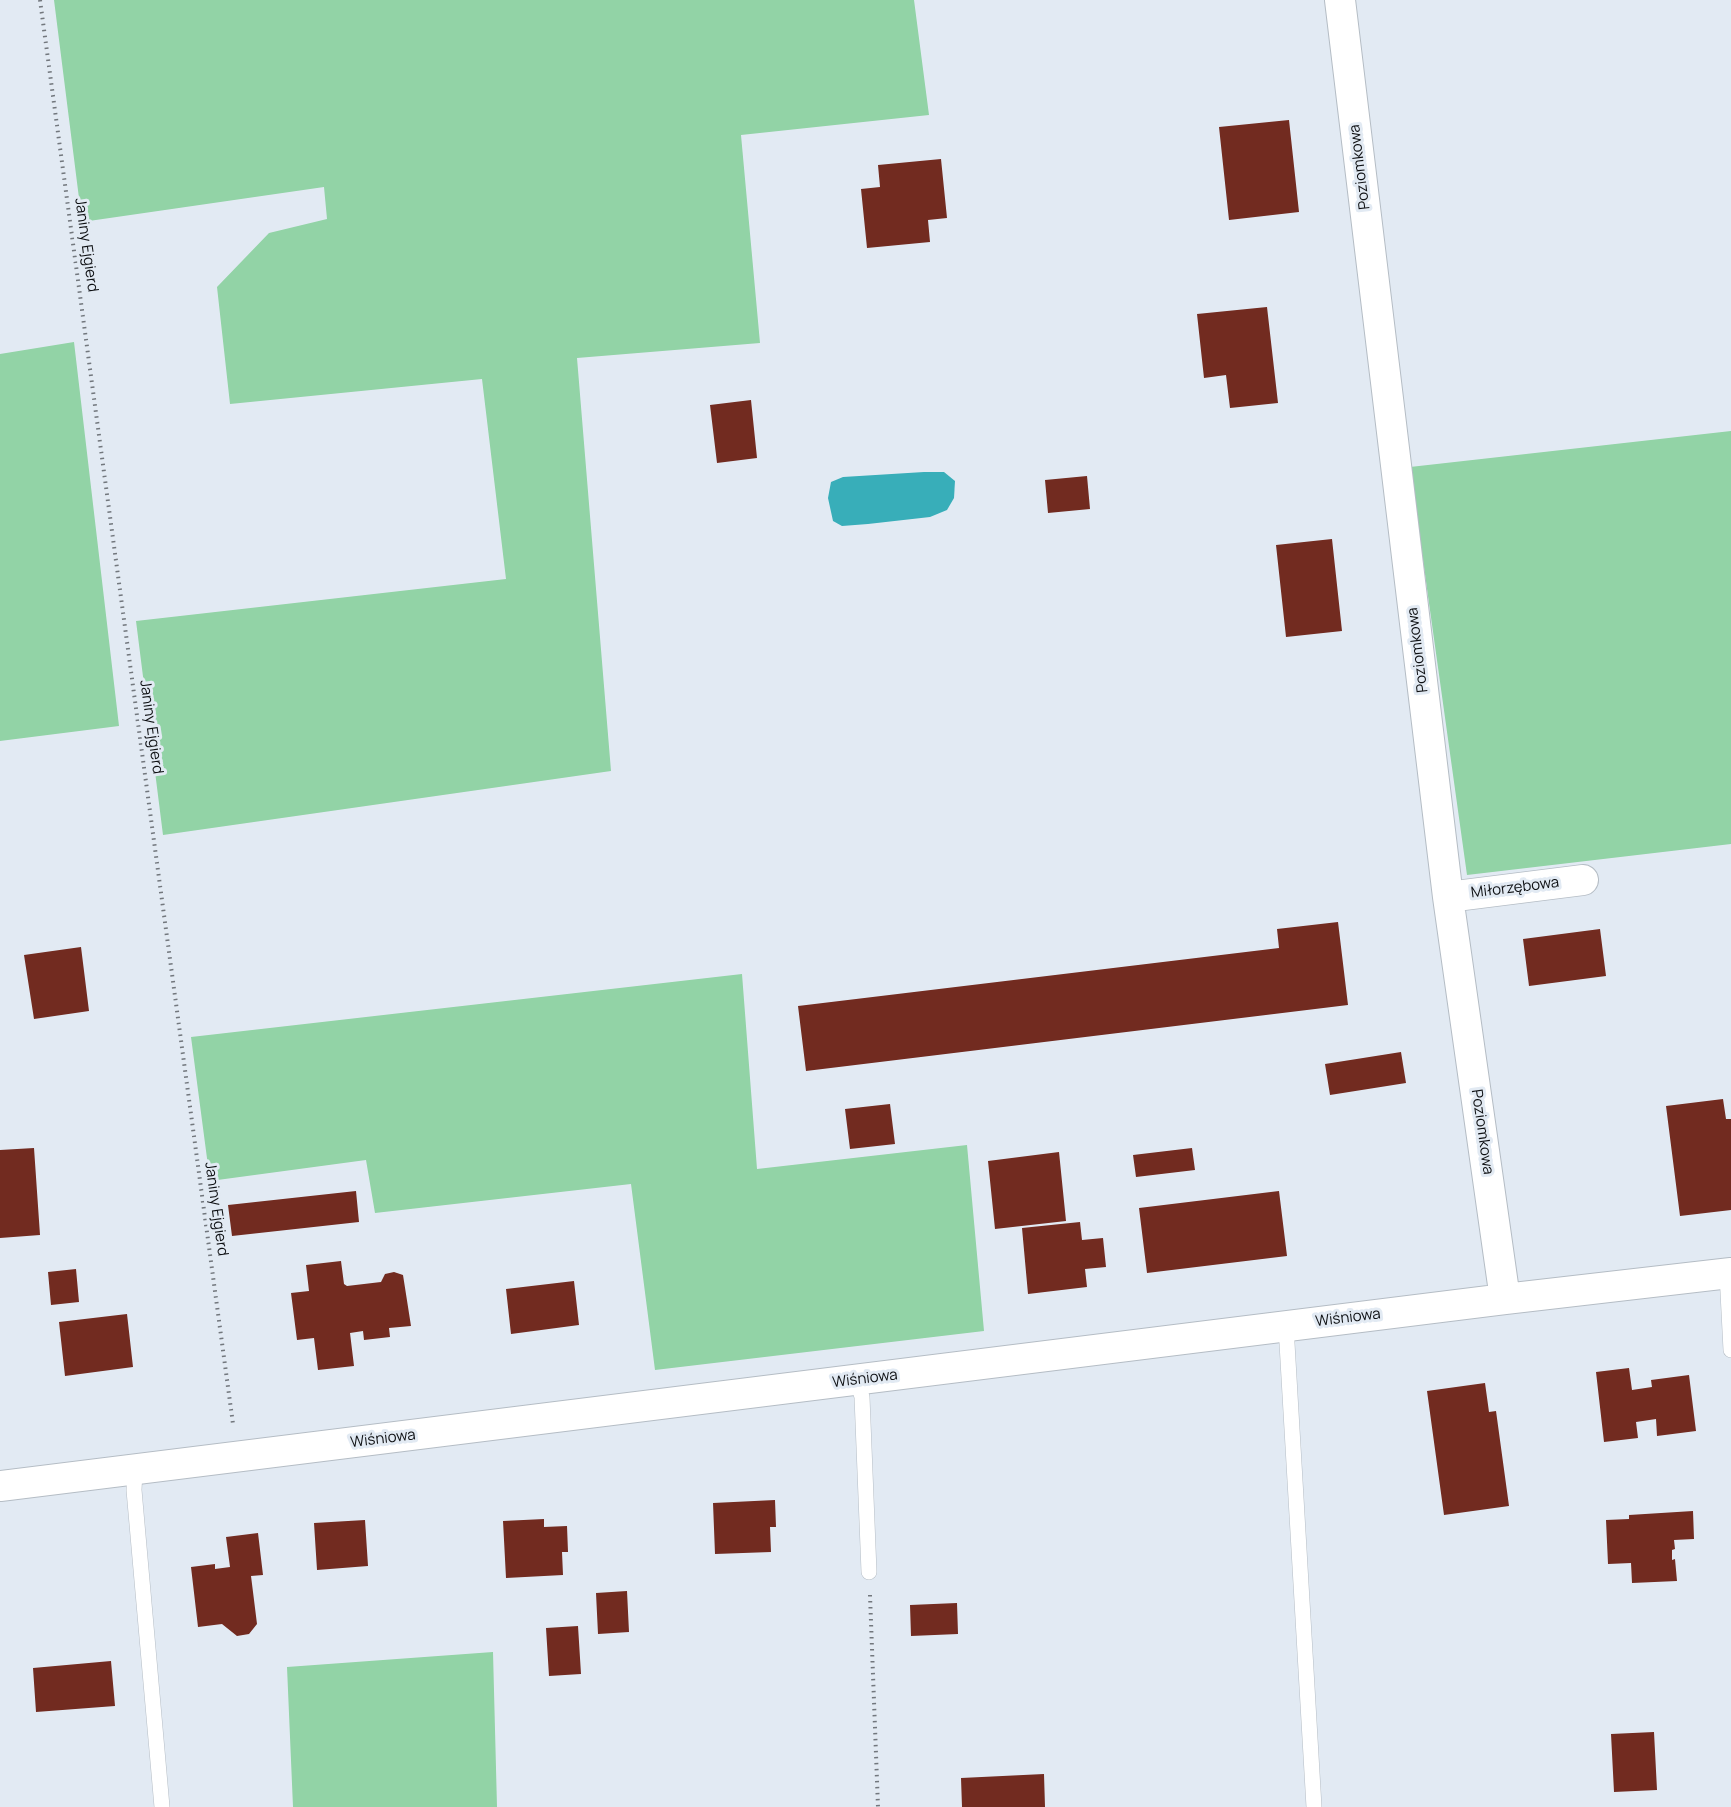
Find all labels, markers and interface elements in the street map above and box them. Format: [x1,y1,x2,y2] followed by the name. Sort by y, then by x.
[1346,123,1374,211] street label: Poziomkowa
[70,197,102,293] street label: Janiny Ejgierd
[1404,606,1432,694] street label: Poziomkowa
[135,679,167,775] street label: Janiny Ejgierd
[1470,874,1560,902] street label: Miłorzębowa
[1467,1088,1497,1176] street label: Poziomkowa
[200,1161,232,1257] street label: Janiny Ejgierd
[1314,1305,1382,1331] street label: Wiśniowa
[831,1366,899,1392] street label: Wiśniowa
[349,1426,417,1452] street label: Wiśniowa

